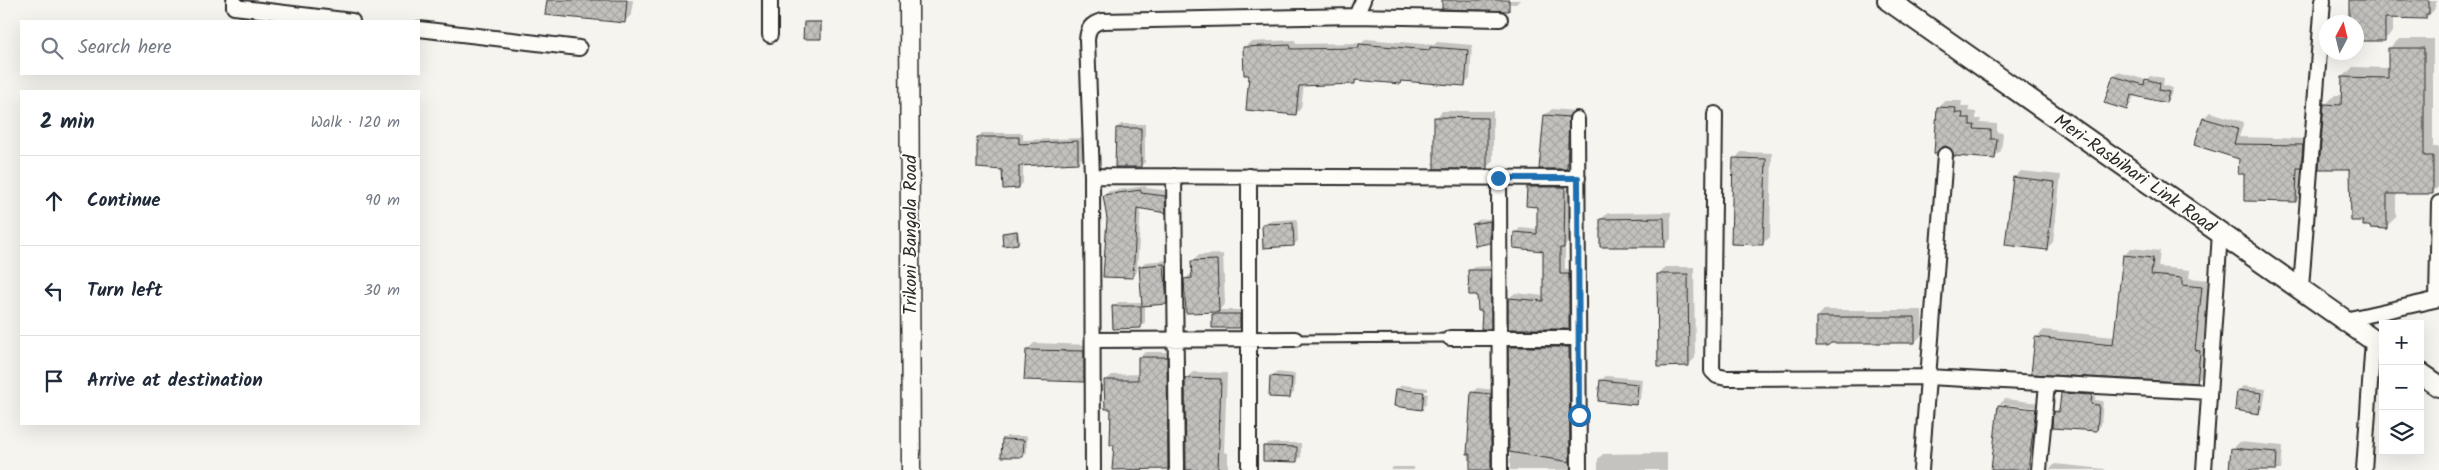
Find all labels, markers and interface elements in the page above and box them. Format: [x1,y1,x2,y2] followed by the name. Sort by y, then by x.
[2319,15,2364,60] north arrow
[20,20,420,75] search box
[78,33,172,63] text: Search here
[38,34,66,62] icon: search
[40,106,95,139] text: 2 min
[2047,107,2222,242] street label: Meri-Rasbihari Link Road
[310,110,400,135] text: Walk · 120 m
[897,154,926,315] street label: Trikoni Bangala Road
[1487,167,1510,190] route end
[87,186,160,216] text: Continue
[40,187,68,215] icon: ahead
[365,188,400,213] text: 90 m
[87,276,162,306] text: Turn left
[40,277,68,305] icon: left
[364,278,400,303] text: 30 m
[2379,320,2424,455] map controls
[2379,320,2424,365] button: +
[2379,365,2424,410] button: −
[87,366,263,396] text: Arrive at destination
[40,367,68,395] icon: arrive
[1568,404,1591,427] route start
[2379,410,2424,455] button: layers

